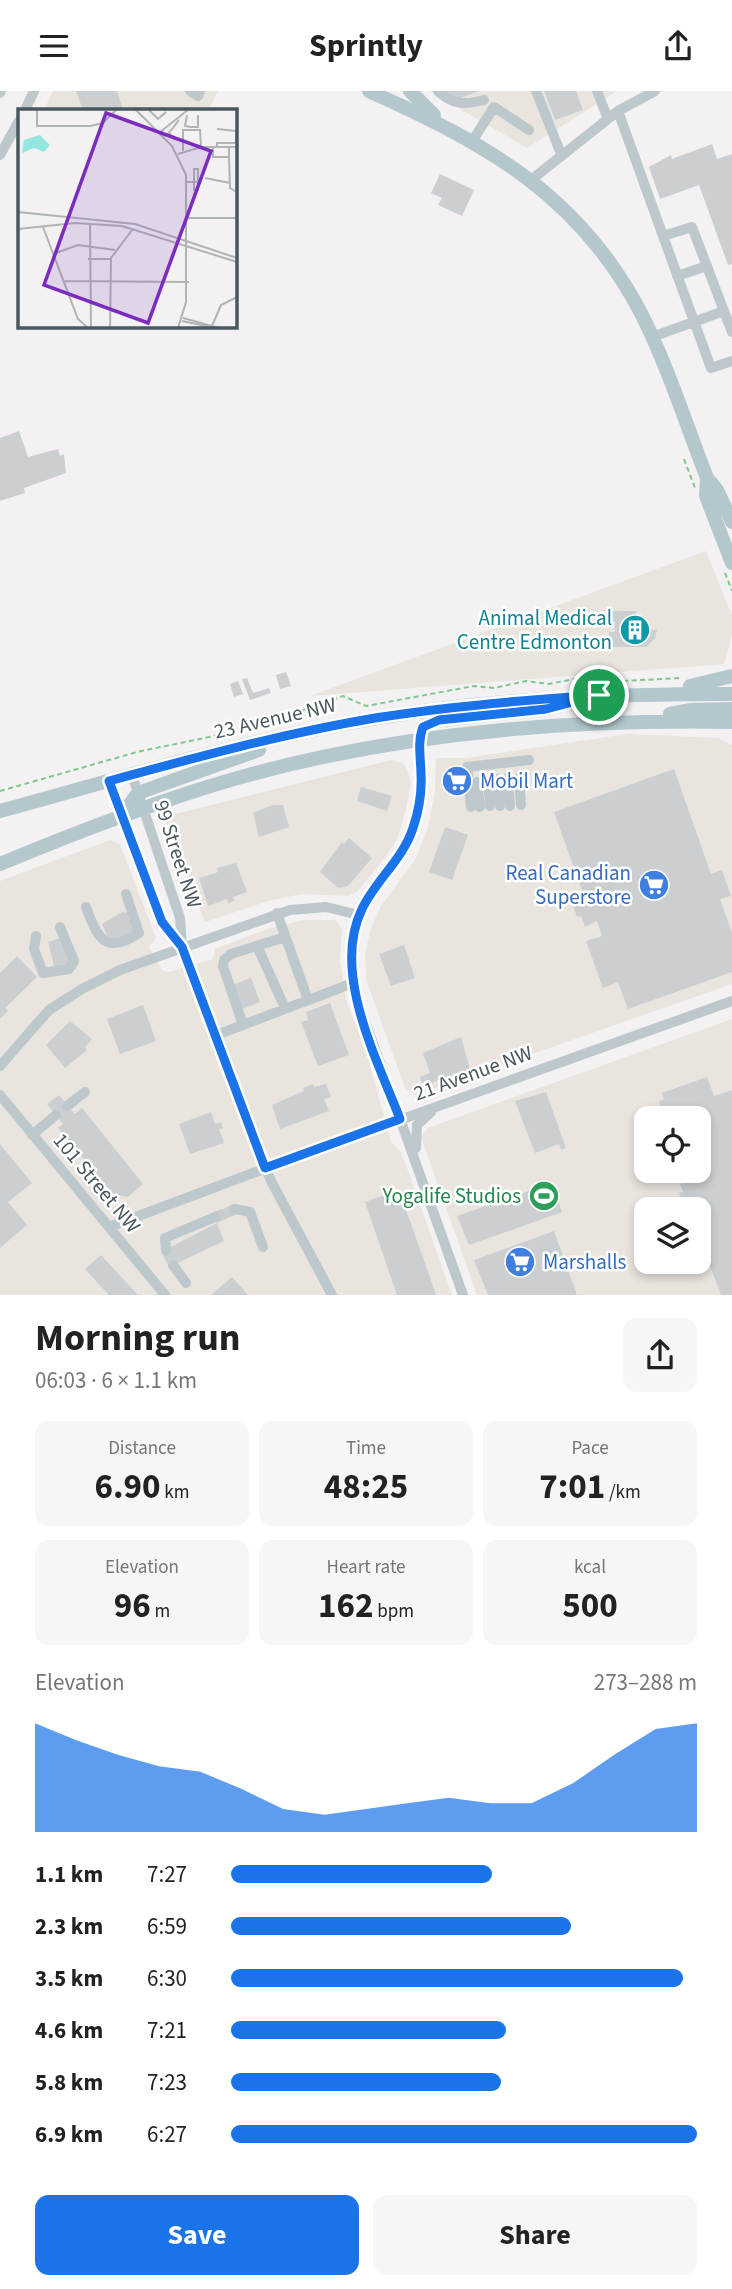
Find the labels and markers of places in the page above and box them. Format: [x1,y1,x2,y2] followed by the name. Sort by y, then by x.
[457,603,612,657] place label: Animal Medical Centre Edmonton
[618,613,652,647] building icon: Animal Medical Centre Edmonton
[569,665,629,725] pin
[440,764,474,798] supermarket icon: Mobil Mart
[480,766,573,796] place label: Mobil Mart
[505,858,631,912] place label: Real Canadian Superstore
[637,868,671,902] supermarket icon: Real Canadian Superstore
[527,1179,561,1213] sports icon: Yogalife Studios
[381,1181,521,1211] place label: Yogalife Studios
[503,1245,537,1279] supermarket icon: Marshalls
[543,1247,627,1277] place label: Marshalls

